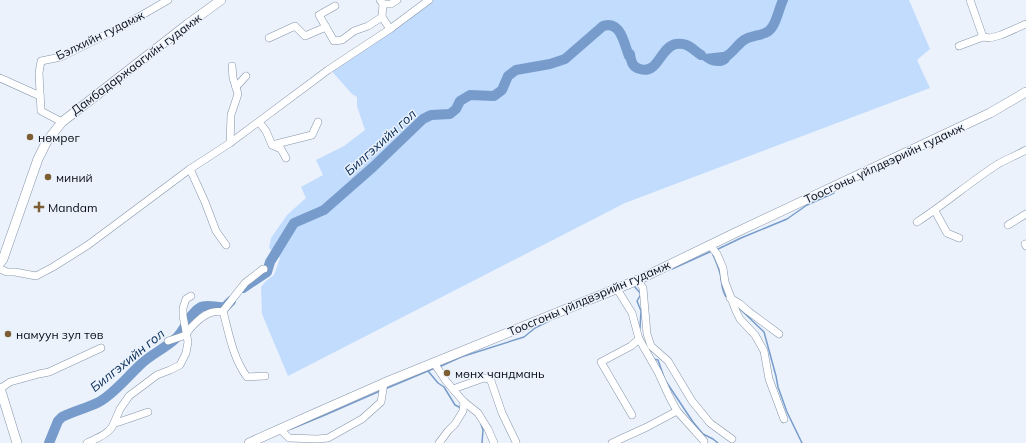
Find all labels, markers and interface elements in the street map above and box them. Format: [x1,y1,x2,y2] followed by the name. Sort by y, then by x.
[53,7,147,63] street label: Бэлхийн гудамж
[68,10,204,118] street label: Дамбадаржаагийн гудамж
[341,105,419,178] water label: Билгэхийн гол
[802,119,967,207] street label: Тоосгоны үйлдвэрийн гудамж
[38,130,81,145] place label: нөмрөг
[25,132,35,142] marker: нөмрөг
[56,170,93,185] place label: миний
[43,172,53,182] marker: миний
[48,200,97,215] place label: Mandam
[33,201,45,213] marker: Mandam
[506,257,673,339] street label: Тоосгоны үйлдвэрийн гудамж
[87,325,168,395] water label: Билгэхийн гол
[16,327,104,342] place label: намуун зул төв
[3,329,13,339] marker: намуун зул төв
[455,366,545,381] place label: мөнх чандмань
[442,368,452,378] marker: мөнх чандмань

